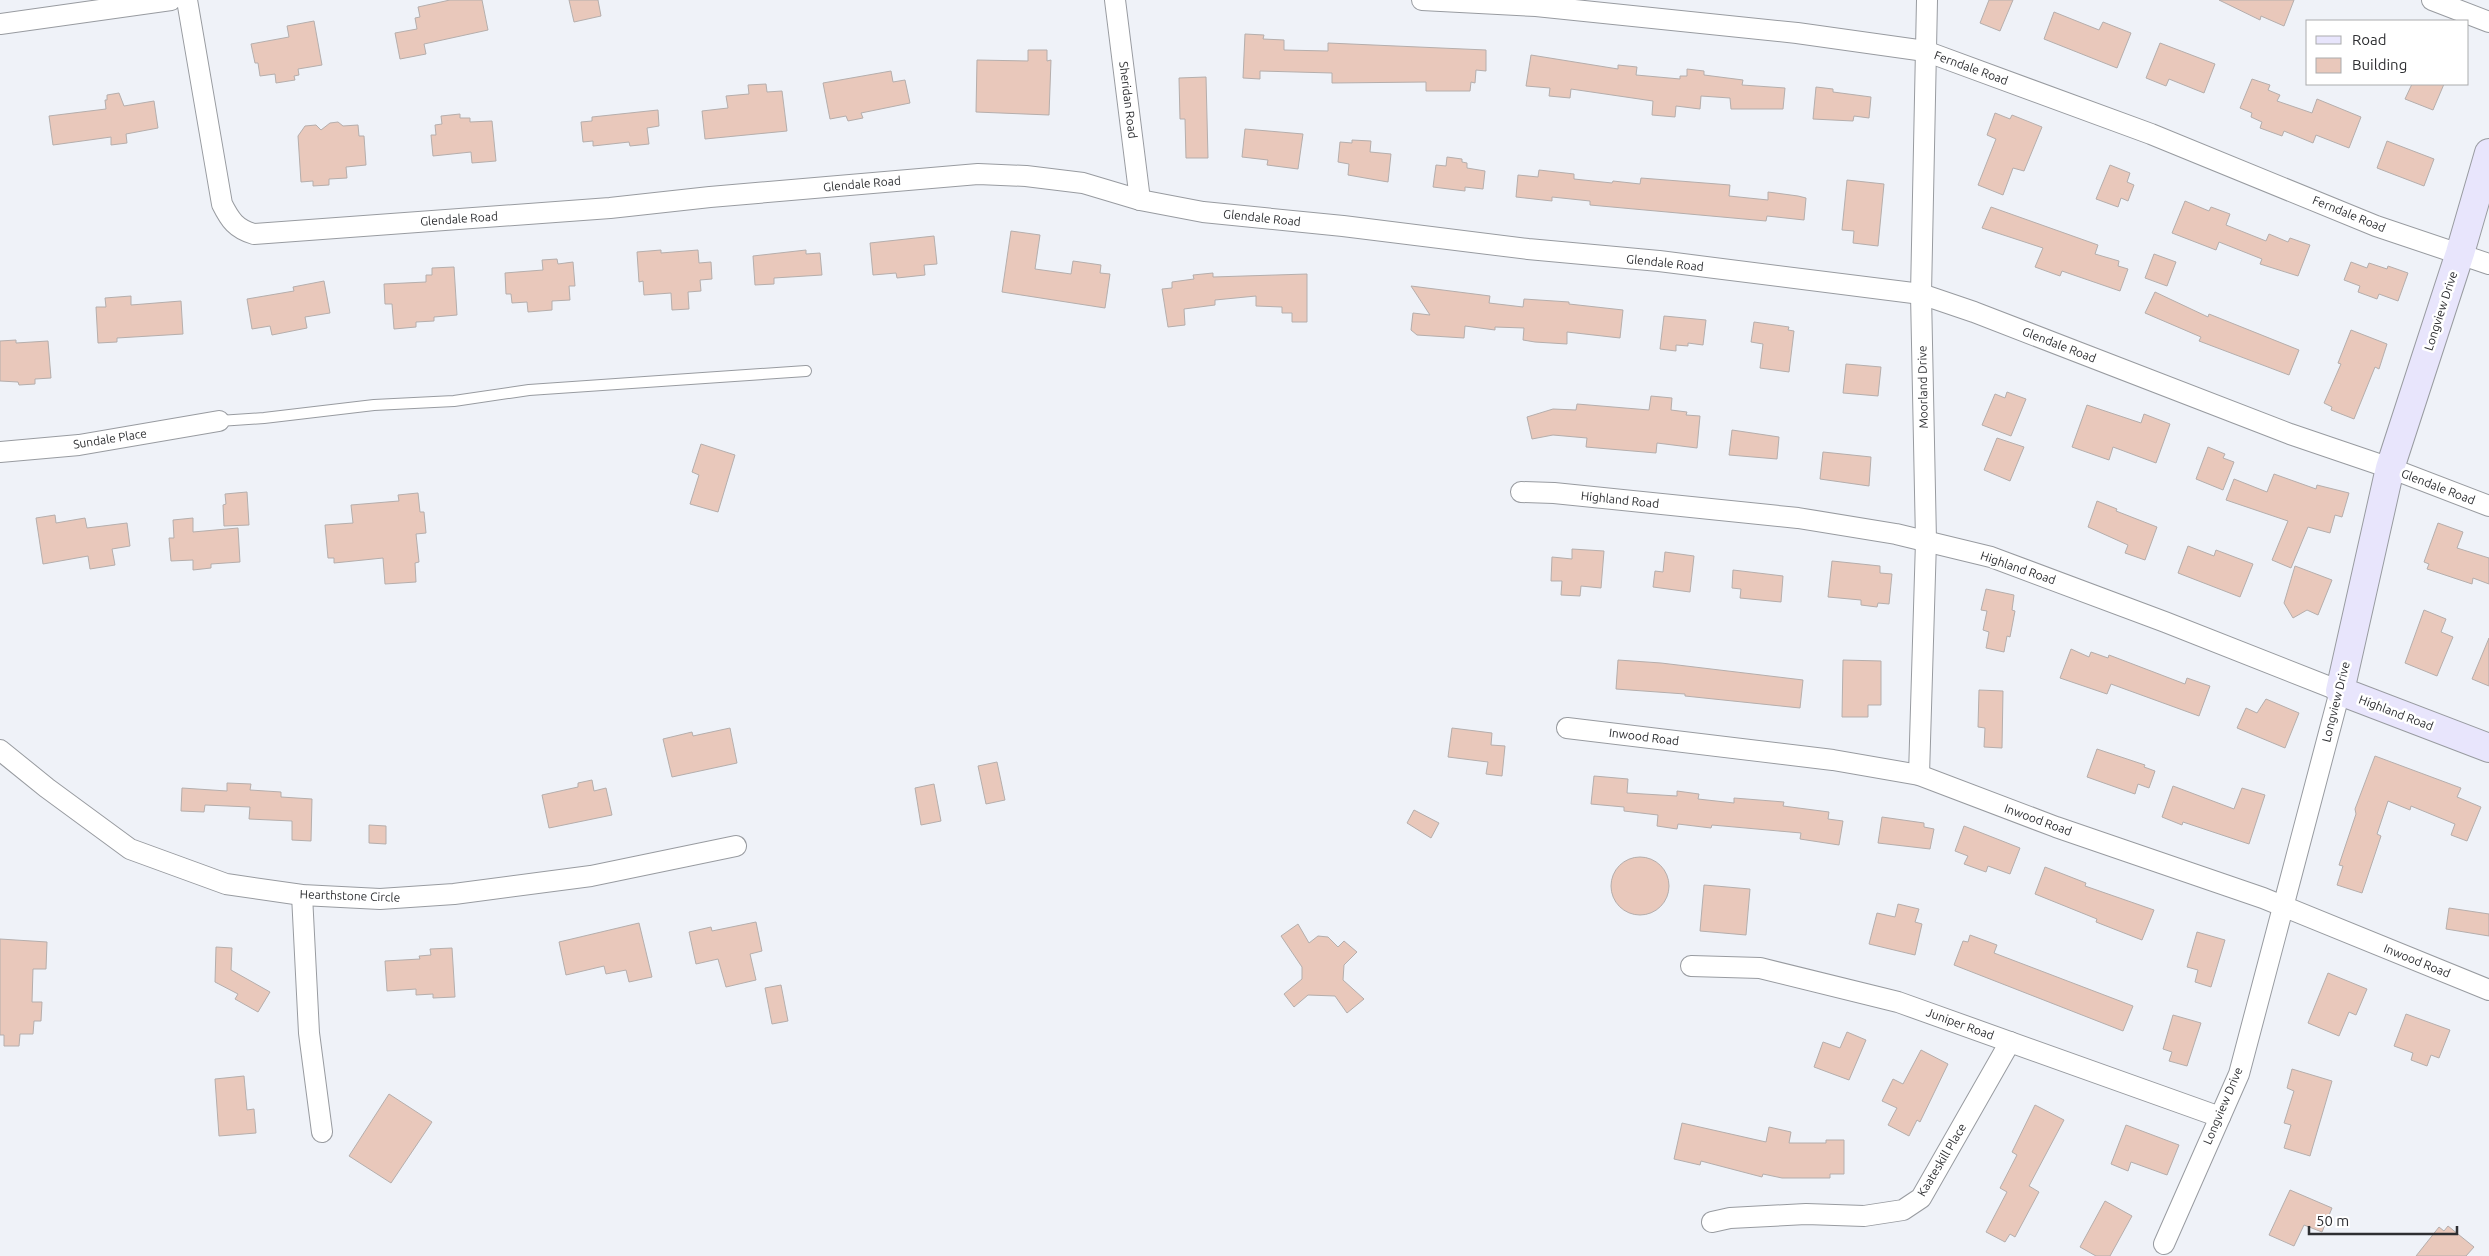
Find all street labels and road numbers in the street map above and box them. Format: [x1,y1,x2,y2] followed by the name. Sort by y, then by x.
[1932,48,2010,87] street label: Ferndale Road
[1117,61,1140,139] street label: Sheridan Road
[823,174,901,193] street label: Glendale Road
[2311,193,2388,234] street label: Ferndale Road
[1223,207,1301,228] street label: Glendale Road
[420,209,498,228] street label: Glendale Road
[1626,252,1704,273] street label: Glendale Road
[2422,270,2459,352] street label: Longview Drive
[2020,324,2098,365] street label: Glendale Road
[1915,345,1930,429] street label: Moorland Drive
[72,426,148,451] street label: Sundale Place
[2399,466,2477,507] street label: Glendale Road
[1580,489,1660,510] street label: Highland Road
[1979,549,2057,586] street label: Highland Road
[2319,660,2352,744] street label: Longview Drive
[2357,692,2435,733] street label: Highland Road
[1608,726,1680,747] street label: Inwood Road
[2003,801,2074,838] street label: Inwood Road
[300,887,401,904] street label: Hearthstone Circle
[2382,941,2452,980] street label: Inwood Road
[1925,1005,1996,1042] street label: Juniper Road
[2200,1065,2245,1146] street label: Longview Drive
[1915,1121,1968,1199] street label: Kaateskill Place

